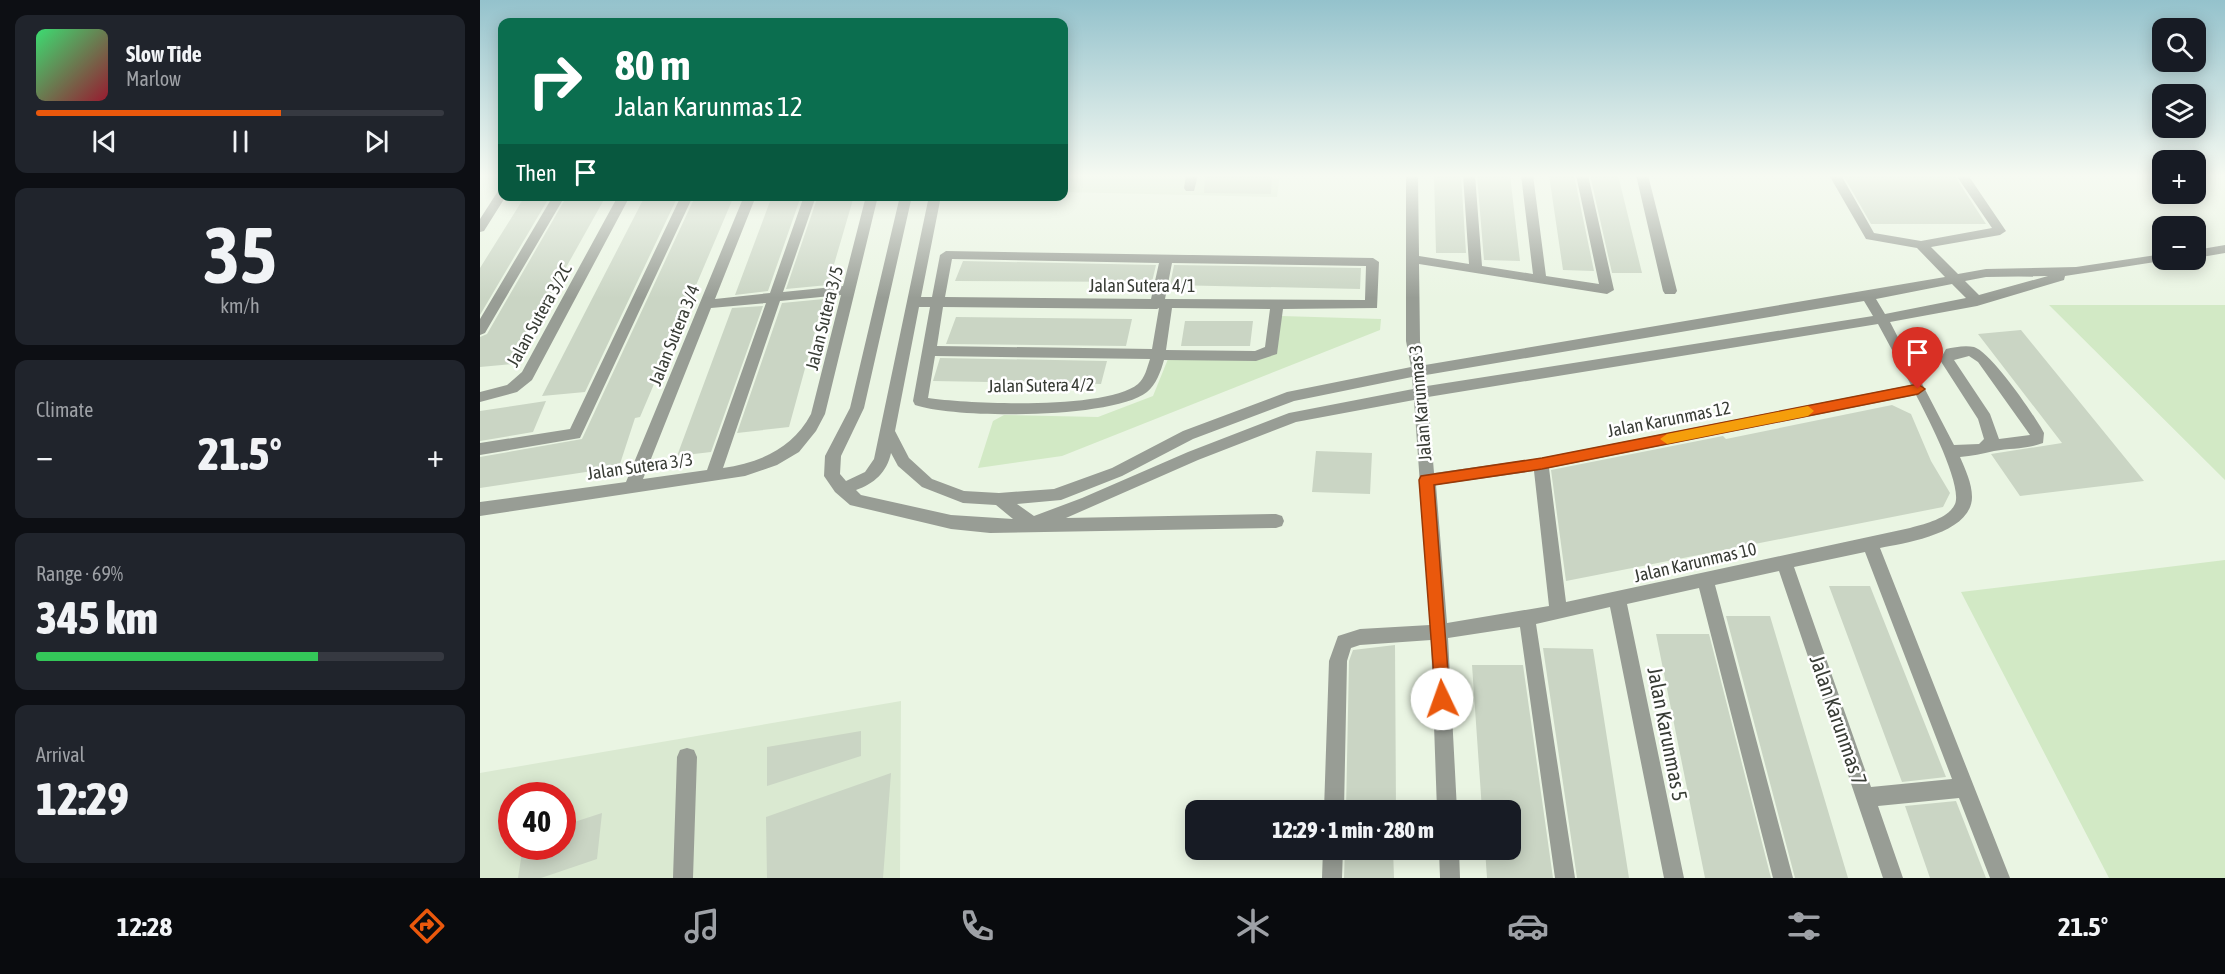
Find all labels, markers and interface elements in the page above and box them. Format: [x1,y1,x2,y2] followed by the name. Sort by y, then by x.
[2152,18,2206,270] map controls
[2152,18,2206,72] button: search
[126,41,202,67] text: Slow Tide
[615,41,690,89] text: 80 m
[516,42,594,120] icon: right
[126,67,181,90] text: Marlow
[2152,84,2206,138] button: layers
[615,91,803,122] text: Jalan Karunmas 12
[88,125,121,158] icon: previous
[224,125,257,158] icon: pause
[360,125,393,158] icon: next
[2152,150,2206,204] button: +
[569,156,602,189] icon: arrive
[516,160,557,186] text: Then
[203,210,277,300] text: 35
[2152,216,2206,270] button: −
[502,260,576,370] street label: Jalan Sutera 3/2C
[801,264,847,372] street label: Jalan Sutera 3/5
[1089,275,1195,296] street label: Jalan Sutera 4/1
[644,282,704,388] street label: Jalan Sutera 3/4
[220,294,260,317] text: km/h
[1892,327,1943,389] pin
[1901,336,1934,369] icon: arrive
[1404,344,1436,462] street label: Jalan Karunmas 3
[987,374,1095,396] street label: Jalan Sutera 4/2
[1606,397,1732,441] street label: Jalan Karunmas 12
[36,398,93,421] text: Climate
[198,428,282,480] text: 21.5°
[36,436,53,474] text: −
[427,436,444,474] text: +
[586,448,694,484] street label: Jalan Sutera 3/3
[1632,538,1758,586] street label: Jalan Karunmas 10
[36,562,123,585] text: Range · 69%
[36,592,158,644] text: 345 km
[1805,652,1873,788] street label: Jalan Karunmas 7
[1643,665,1693,803] street label: Jalan Karunmas 5
[1410,667,1474,731] position arrow
[36,743,85,766] text: Arrival
[36,773,129,825] text: 12:29
[498,782,576,860] speed limit sign: 40
[1272,817,1434,843] text: 12:29 · 1 min · 280 m
[406,905,448,947] icon: directions
[681,905,723,947] icon: music
[956,905,998,947] icon: phone
[1232,905,1274,947] icon: climate
[1507,905,1549,947] icon: car
[1783,905,1825,947] icon: filters
[117,911,172,942] text: 12:28
[2058,911,2108,942] text: 21.5°

